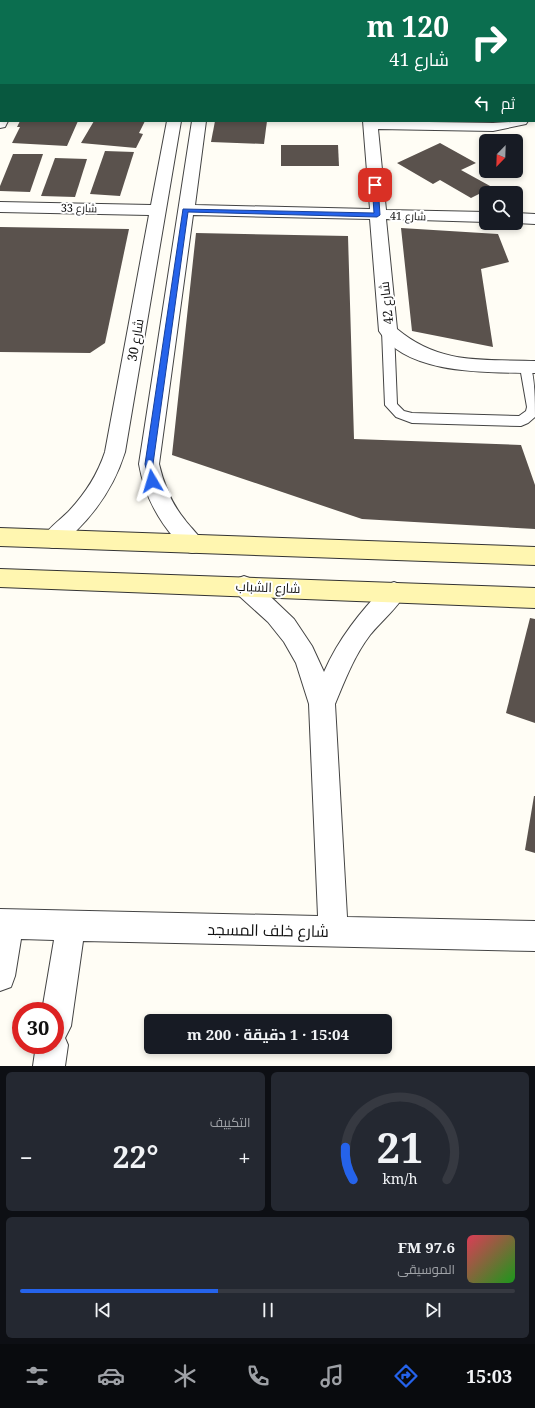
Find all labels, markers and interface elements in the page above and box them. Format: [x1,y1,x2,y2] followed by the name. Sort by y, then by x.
[367,7,449,45] text: 120 m
[463,16,515,68] icon: right
[389,47,449,71] text: شارع 41
[471,92,493,114] icon: left
[501,93,515,113] text: ثم
[479,134,523,178] north arrow
[479,134,523,230] map controls
[358,168,392,202] pin
[364,174,386,196] icon: arrive
[479,186,523,230] button: search
[61,200,97,216] street label: شارع 33
[390,208,426,224] street label: شارع 41
[375,281,397,325] street label: شارع 42
[122,317,148,363] street label: شارع 30
[131,460,173,502] position arrow
[235,577,301,597] street label: شارع الشباب
[207,918,329,943] street label: شارع خلف المسجد
[12,1002,64,1054] speed limit sign: 30
[187,1024,349,1044] text: 15:04 · 1 دقيقة · 200 m
[210,1113,251,1131] text: التكييف
[376,1118,423,1174] text: 21
[113,1136,158,1177] text: 22°
[20,1142,33,1172] text: −
[238,1142,251,1172] text: +
[382,1168,417,1187] text: km/h
[398,1237,455,1257] text: 97.6 FM
[397,1260,455,1278] text: الموسيقى
[92,1299,114,1321] icon: previous
[257,1299,279,1321] icon: pause
[422,1299,444,1321] icon: next
[23,1362,51,1390] icon: filters
[97,1362,125,1390] icon: car
[171,1362,199,1390] icon: climate
[244,1362,272,1390] icon: phone
[318,1362,346,1390] icon: music
[392,1362,420,1390] icon: directions
[466,1364,512,1388] text: 15:03

